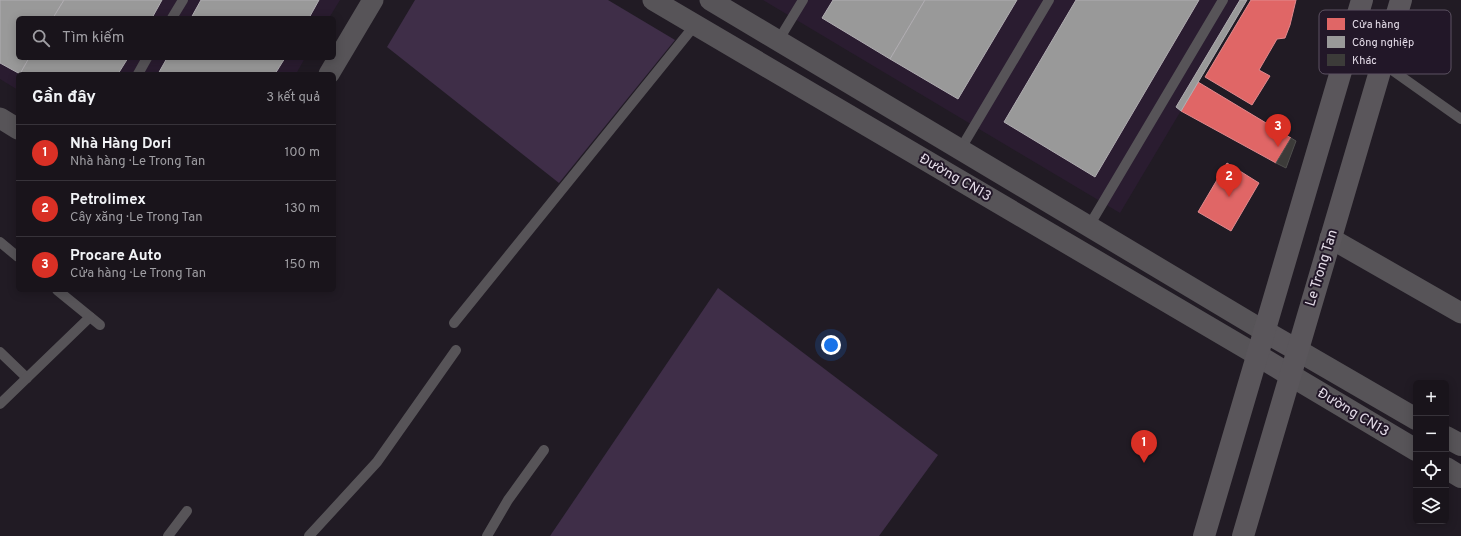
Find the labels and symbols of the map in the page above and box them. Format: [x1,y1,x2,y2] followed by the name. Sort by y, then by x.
[1319,10,1451,74] legend
[1352,18,1400,32] text: Cửa hàng
[1352,36,1414,50] text: Công nghiệp
[1352,54,1377,68] text: Khác
[1265,114,1291,147] pin: 3
[916,151,994,205] street label: Đường CN13
[1216,164,1242,197] pin: 2
[1302,228,1342,308] street label: Le Trong Tan
[821,335,841,355] your location
[1314,385,1392,441] street label: Đường CN13
[1131,430,1157,463] pin: 1

